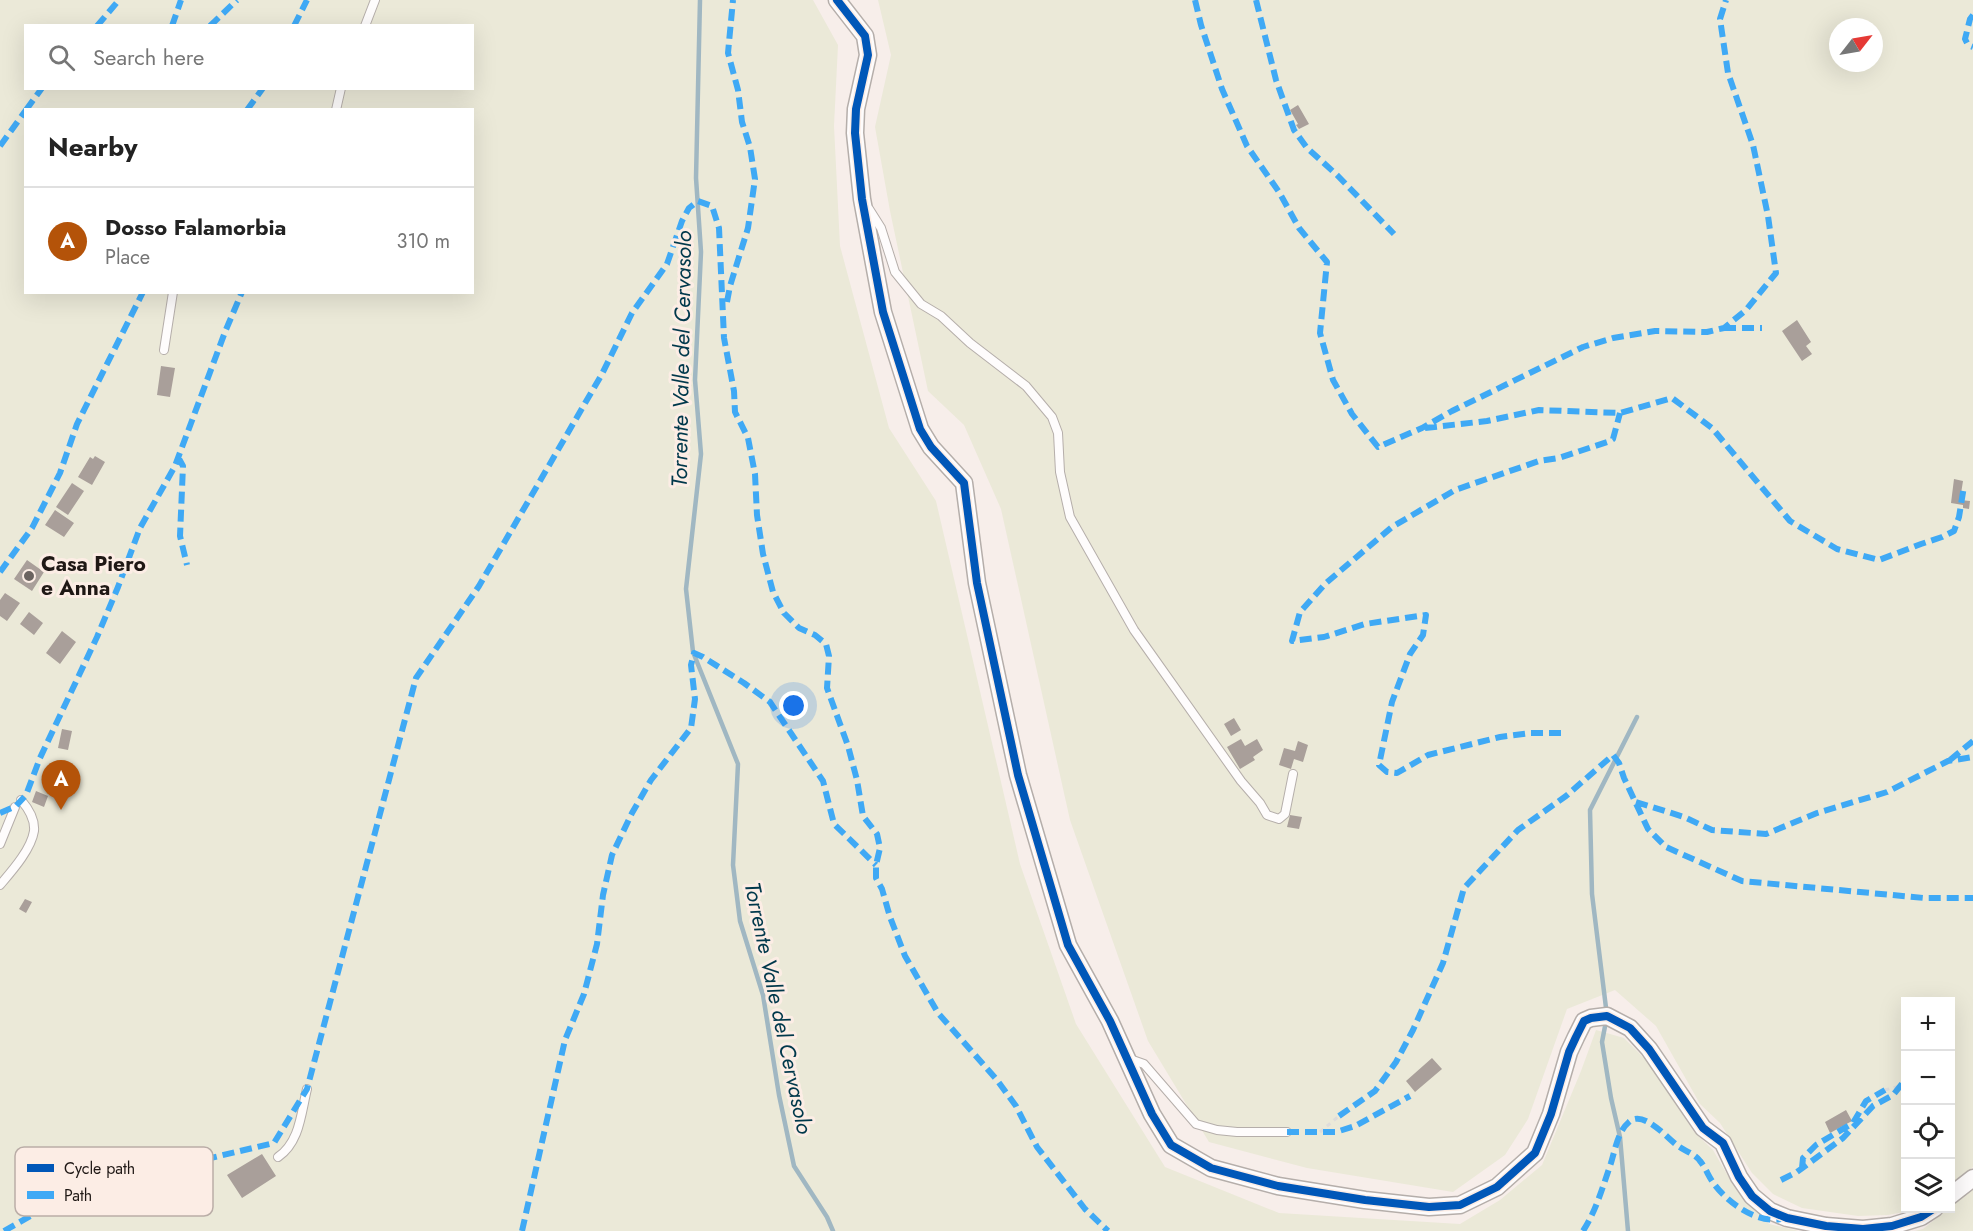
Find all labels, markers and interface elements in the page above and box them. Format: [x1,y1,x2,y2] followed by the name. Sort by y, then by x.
[1829,18,1883,72] north arrow
[24,24,474,90] search box
[45,41,78,74] icon: search
[93,41,204,73] text: Search here
[48,128,137,166] text: Nearby
[105,211,286,243] text: Dosso Falamorbia
[60,227,75,256] text: A
[396,227,450,256] text: 310 m
[663,230,699,488] water label: Torrente Valle del Cervasolo
[105,243,150,272] text: Place
[41,549,146,603] place label: Casa Piero e Anna
[22,569,36,583] marker: Casa Piero e Anna
[779,691,808,720] your location
[42,760,80,810] pin: A
[737,879,821,1137] water label: Torrente Valle del Cervasolo
[1901,997,1955,1213] map controls
[1901,997,1955,1051] button: +
[1901,1051,1955,1105] button: −
[1901,1105,1955,1159] button: locate
[15,1147,213,1216] legend
[64,1157,135,1180] text: Cycle path
[1901,1159,1955,1213] button: layers
[64,1184,92,1207] text: Path

